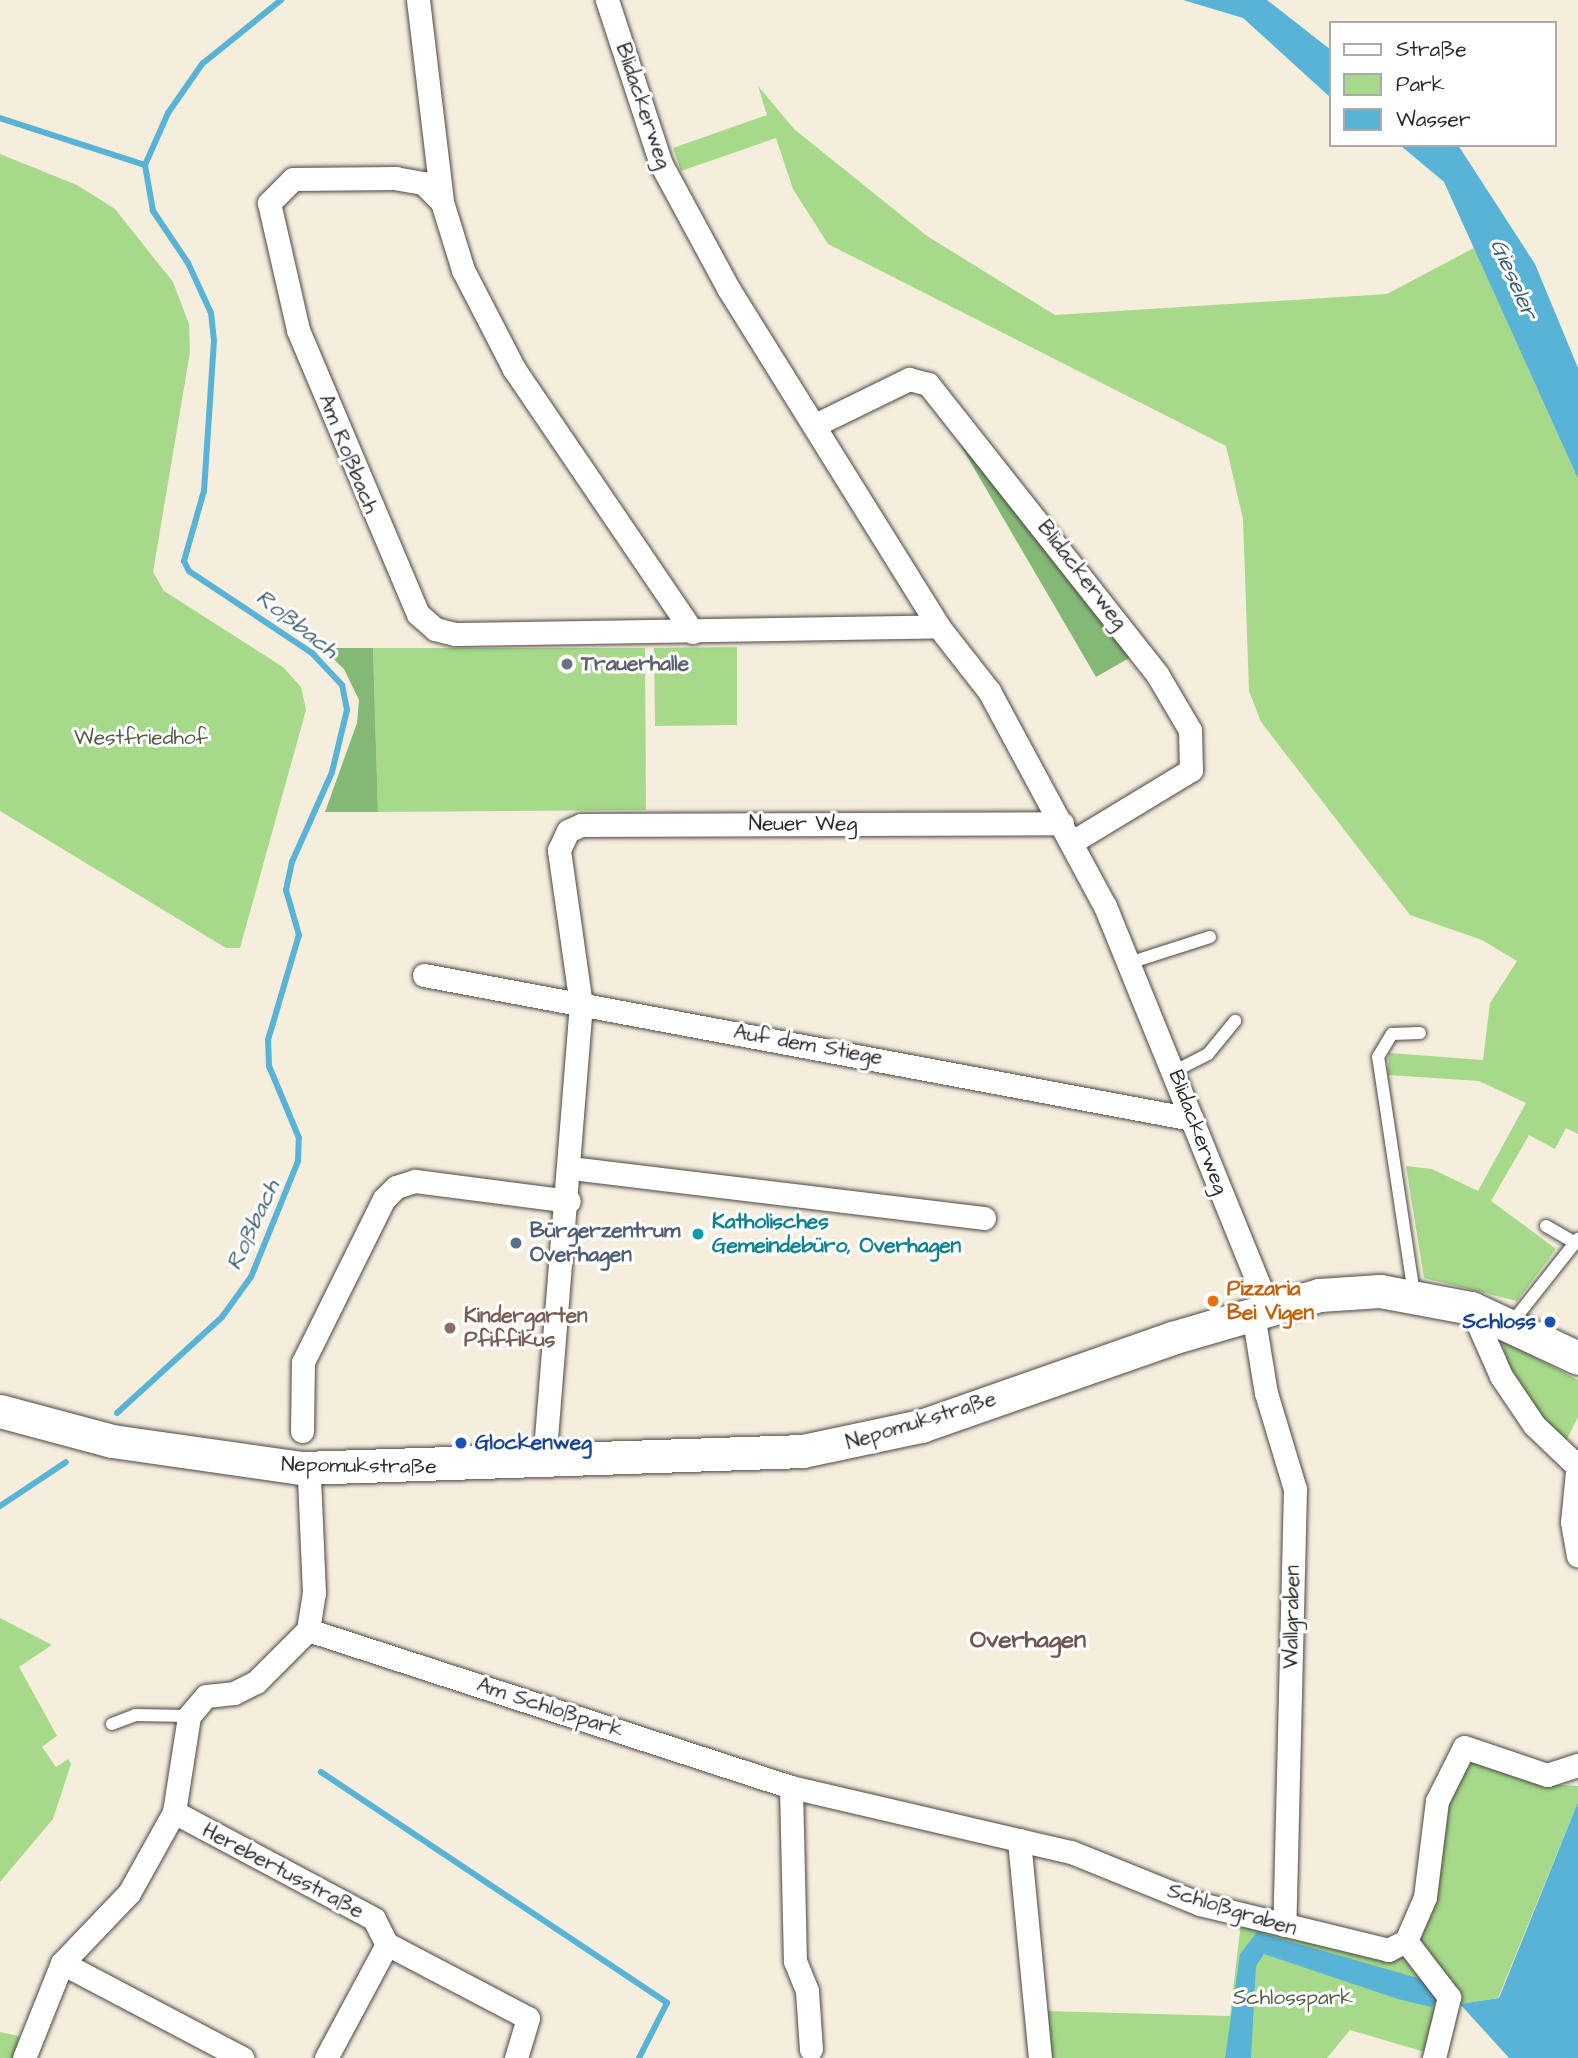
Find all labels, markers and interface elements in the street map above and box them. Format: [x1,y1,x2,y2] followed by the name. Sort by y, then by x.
[1330,21,1557,147] legend
[1396,35,1467,64] text: Straße
[610,40,676,172] street label: Blidackerweg
[1396,70,1445,99] text: Park
[1396,105,1470,134] text: Wasser
[1484,235,1544,323] water label: Gieseler
[313,391,383,517] street label: Am Roßbach
[1032,516,1132,634] street label: Blidackerweg
[251,583,343,665] water label: Roßbach
[581,651,689,677] place label: Trauerhalle
[559,656,575,672] marker: Trauerhalle
[74,725,208,751] park label: Westfriedhof
[749,811,857,837] street label: Neuer Weg
[732,1020,884,1070] street label: Auf dem Stiege
[1163,1066,1233,1198] street label: Blidackerweg
[220,1176,286,1274] water label: Roßbach
[712,1209,961,1259] place label: Katholisches Gemeindebüro, Overhagen
[530,1218,680,1268] place label: Bürgerzentrum Overhagen
[690,1226,706,1242] marker: Katholisches Gemeindebüro, Overhagen
[508,1235,524,1251] marker: Bürgerzentrum Overhagen
[1227,1276,1314,1326] place label: Pizzaria Bei Vigen
[1205,1293,1221,1309] marker: Pizzaria Bei Vigen
[464,1303,588,1353] place label: Kindergarten Pfiffikus
[1463,1309,1536,1335] place label: Schloss
[1542,1314,1558,1330] marker: Schloss
[442,1320,458,1336] marker: Kindergarten Pfiffikus
[843,1386,999,1456] street label: Nepomukstraße
[475,1430,592,1456] place label: Glockenweg
[453,1435,469,1451] marker: Glockenweg
[281,1452,437,1480] street label: Nepomukstraße
[1278,1565,1306,1669] street label: Wallgraben
[970,1627,1086,1655] district label: Overhagen
[474,1672,626,1744] street label: Am Schloßpark
[198,1818,368,1924] street label: Herebertusstraße
[1164,1878,1300,1942] street label: Schloßgraben
[1233,1985,1353,2011] park label: Schlosspark

